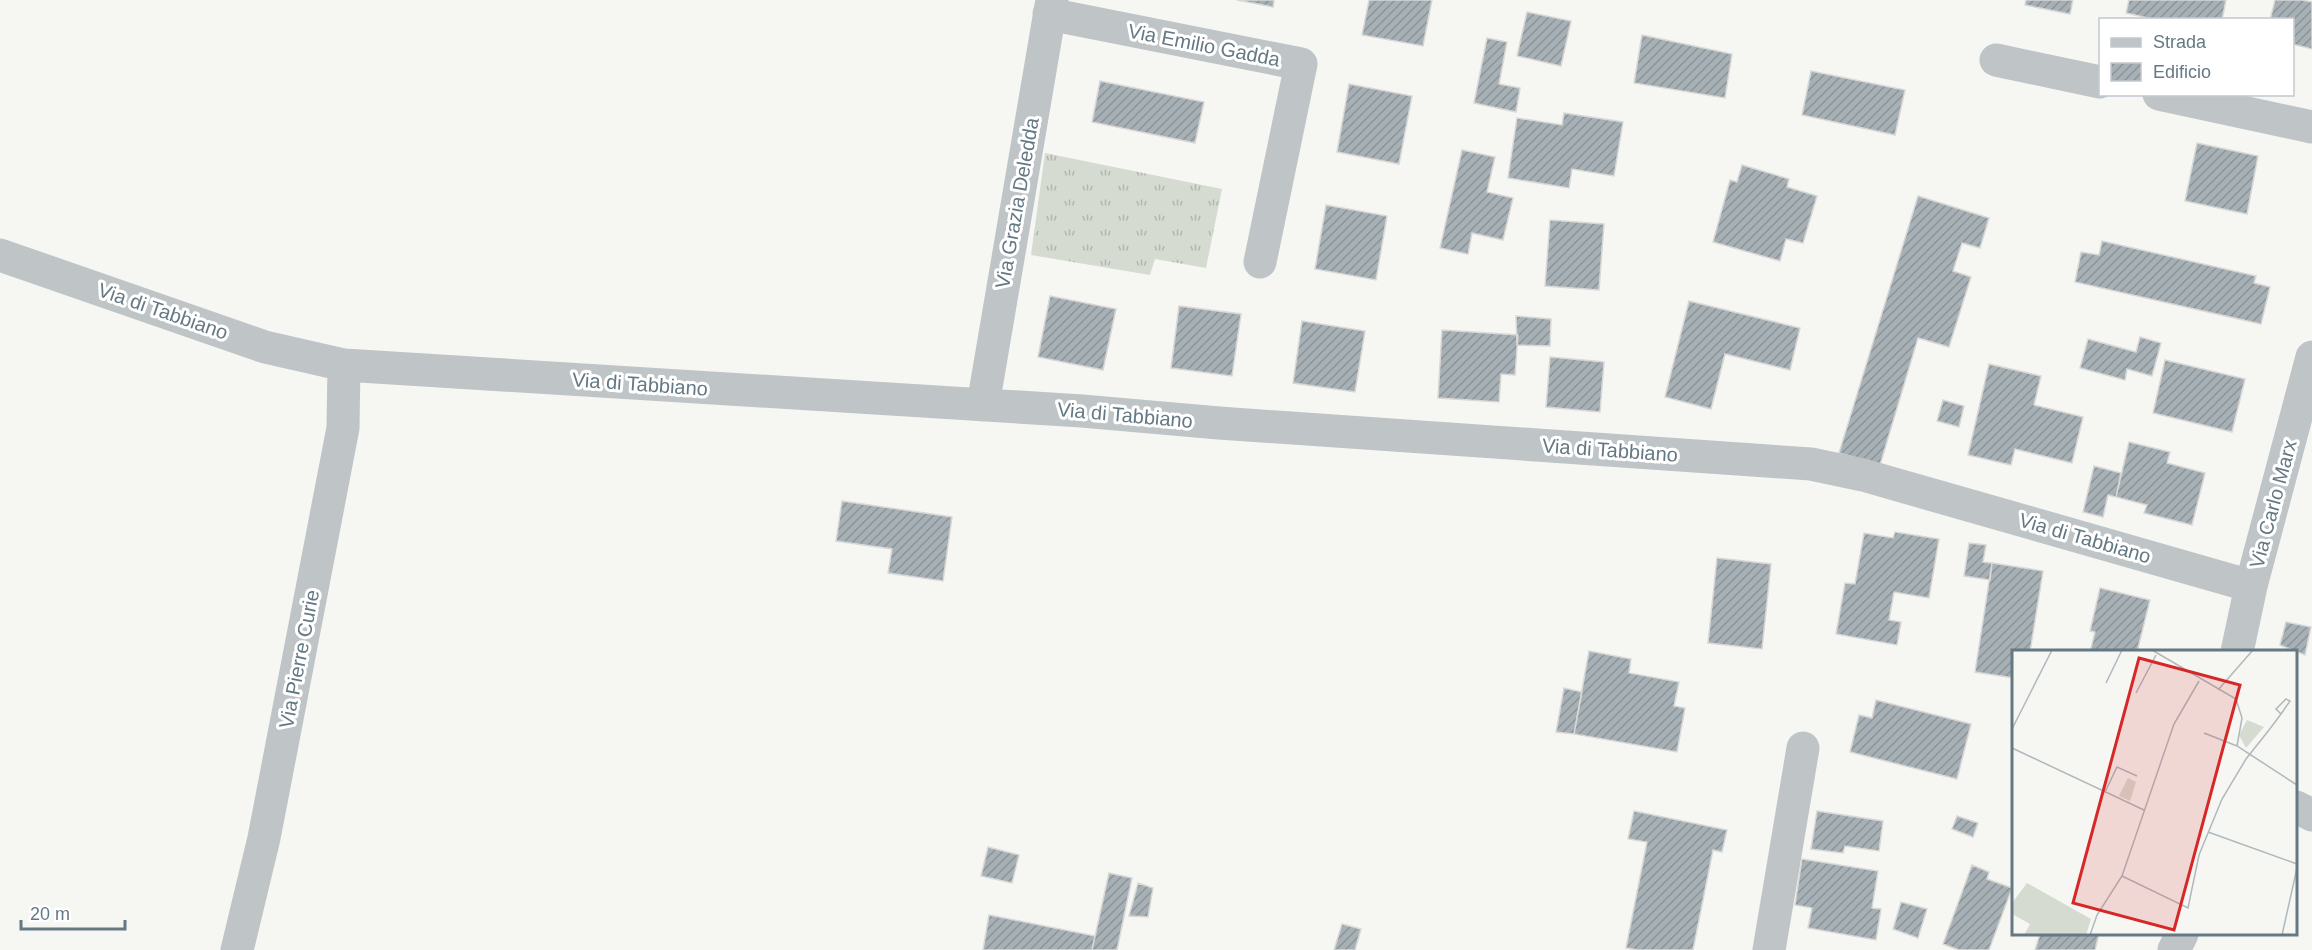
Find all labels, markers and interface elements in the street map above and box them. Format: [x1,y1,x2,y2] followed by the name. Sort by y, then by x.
[2099,18,2294,96] legend
[1126,19,1283,71] street label: Via Emilio Gadda
[2153,32,2207,52] text: Strada
[2153,62,2211,82] text: Edificio
[991,115,1043,290] street label: Via Grazia Deledda
[95,278,231,344] street label: Via di Tabbiano
[571,368,709,400] street label: Via di Tabbiano
[1056,398,1194,432] street label: Via di Tabbiano
[1541,434,1679,466] street label: Via di Tabbiano
[2245,437,2301,571] street label: Via Carlo Marx
[2017,509,2153,567] street label: Via di Tabbiano
[275,588,323,730] street label: Via Pierre Curie
[2012,650,2297,935] inset map
[21,893,124,931] scale bar
[30,904,70,924] text: 20 m

